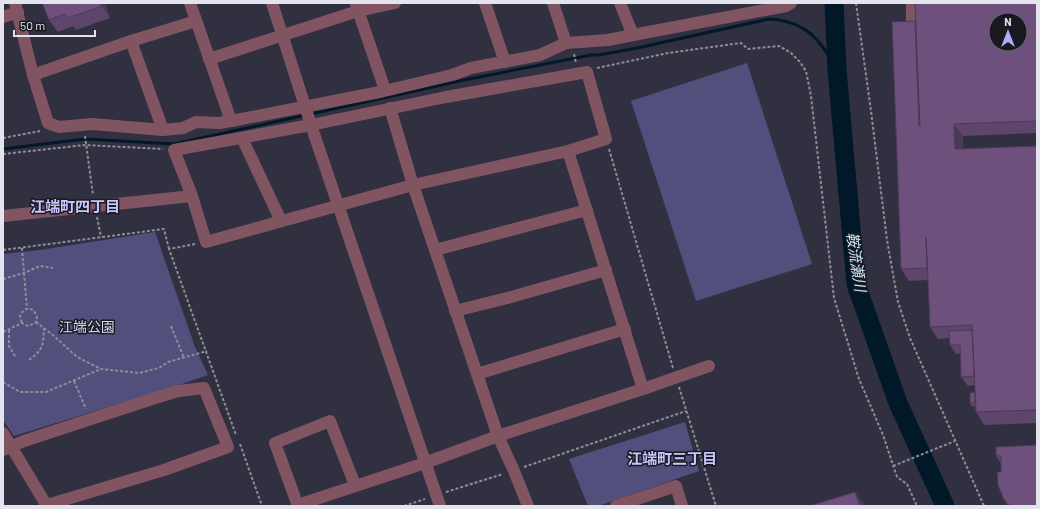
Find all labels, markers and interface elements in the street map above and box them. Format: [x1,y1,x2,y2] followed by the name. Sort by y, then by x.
[14,12,95,38] scale bar
[988,12,1028,52] north arrow
[1004,15,1012,28] text: N
[20,18,45,32] text: 50 m
[30,197,120,215] district label: 江端町四丁目
[844,231,870,295] water label: 鞍流瀬川
[59,318,115,335] park label: 江端公園
[627,449,717,467] district label: 江端町三丁目

